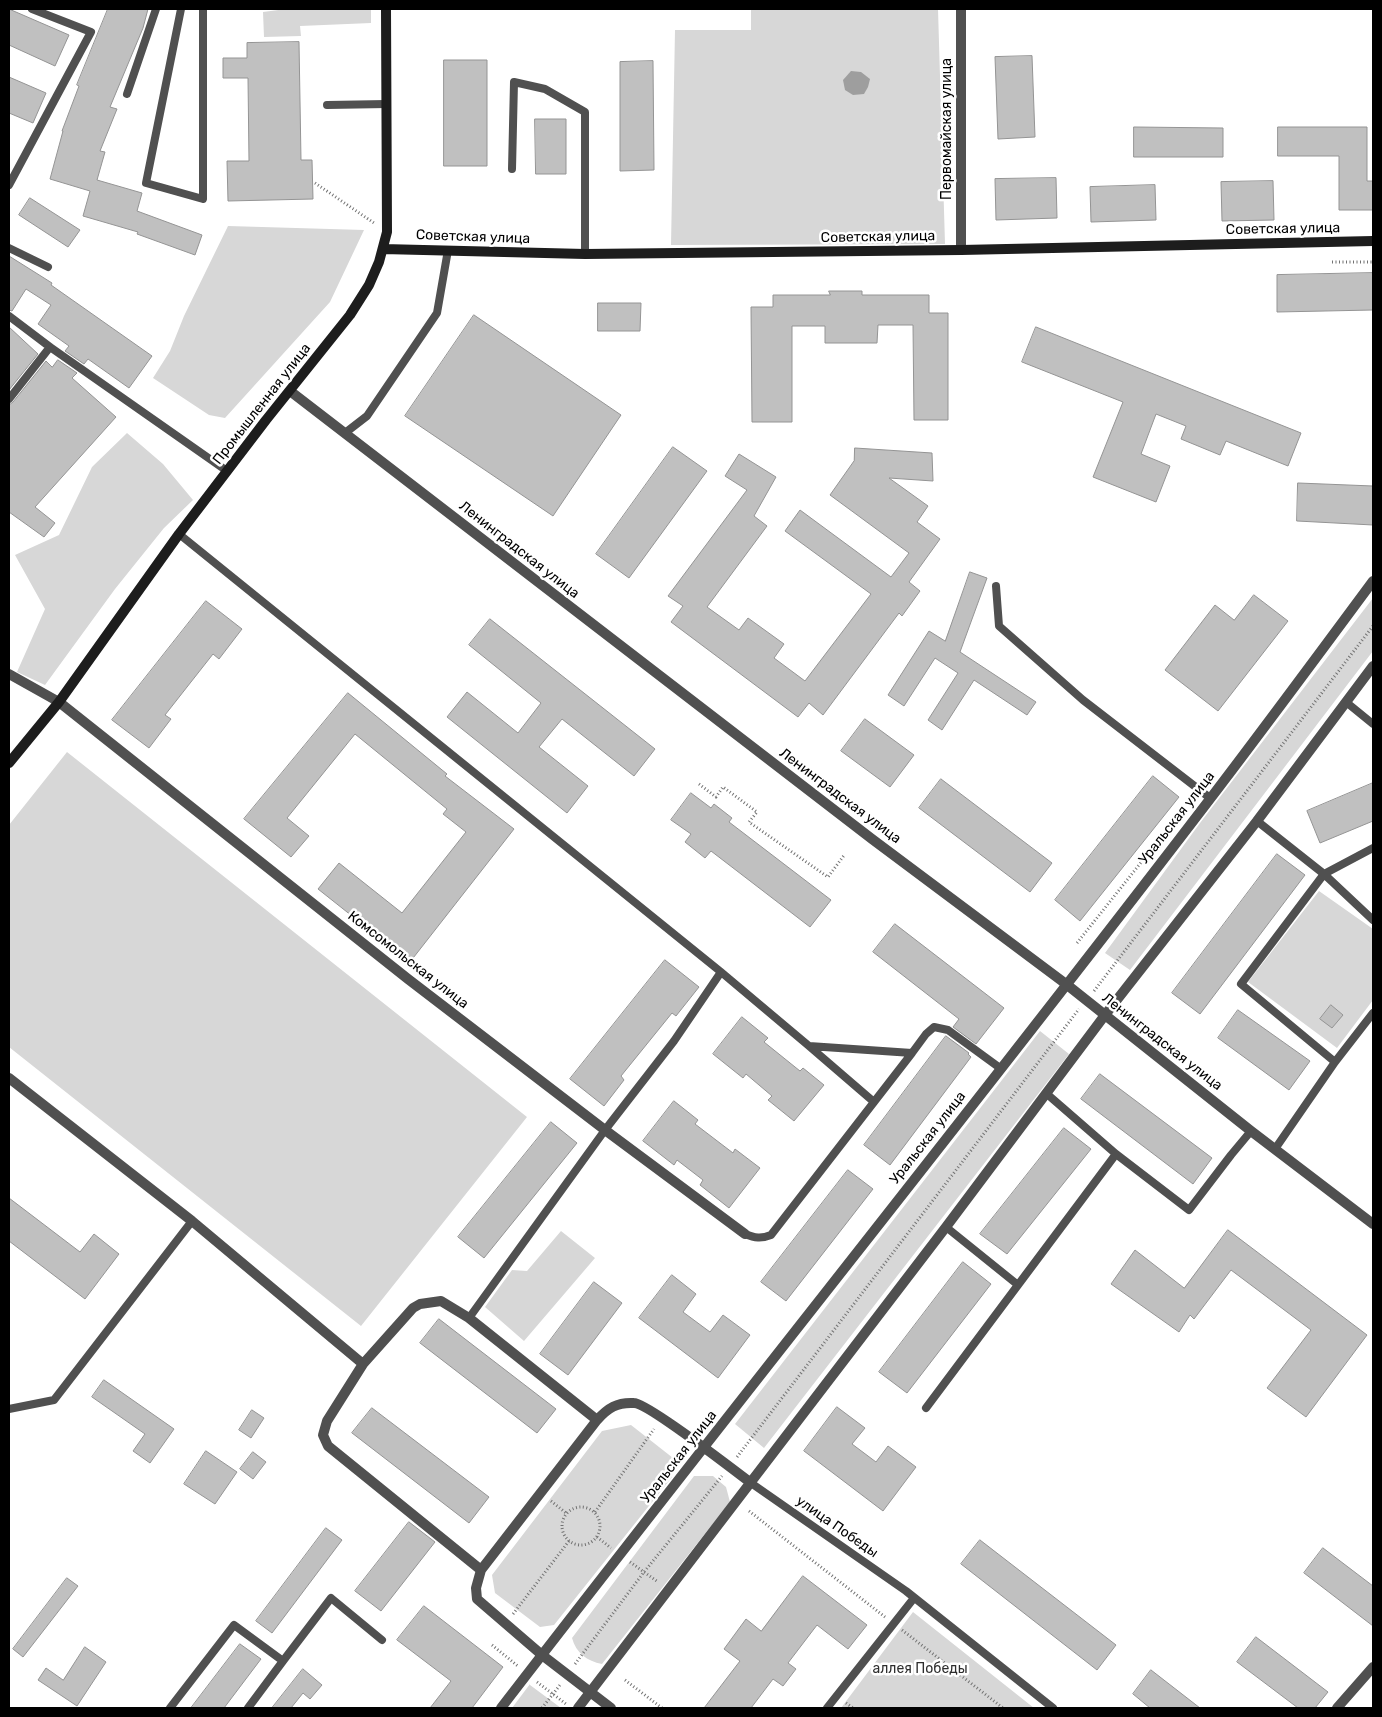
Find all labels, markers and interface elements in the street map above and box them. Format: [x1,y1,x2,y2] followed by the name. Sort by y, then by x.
[939,58,955,200] street label: Первомайская улица
[1226,220,1340,238] street label: Советская улица
[415,227,531,247] street label: Советская улица
[821,228,935,246] street label: Советская улица
[210,340,314,468] street label: Промышленная улица
[455,498,583,602] street label: Ленинградская улица
[776,745,904,847] street label: Ленинградская улица
[1136,768,1218,868] street label: Уральская улица
[344,908,472,1012] street label: Комсомольская улица
[1098,990,1226,1094] street label: Ленинградская улица
[887,1088,969,1188] street label: Уральская улица
[638,1407,720,1507] street label: Уральская улица
[793,1493,881,1561] street label: улица Победы
[872,1661,968,1677] park label: аллея Победы

